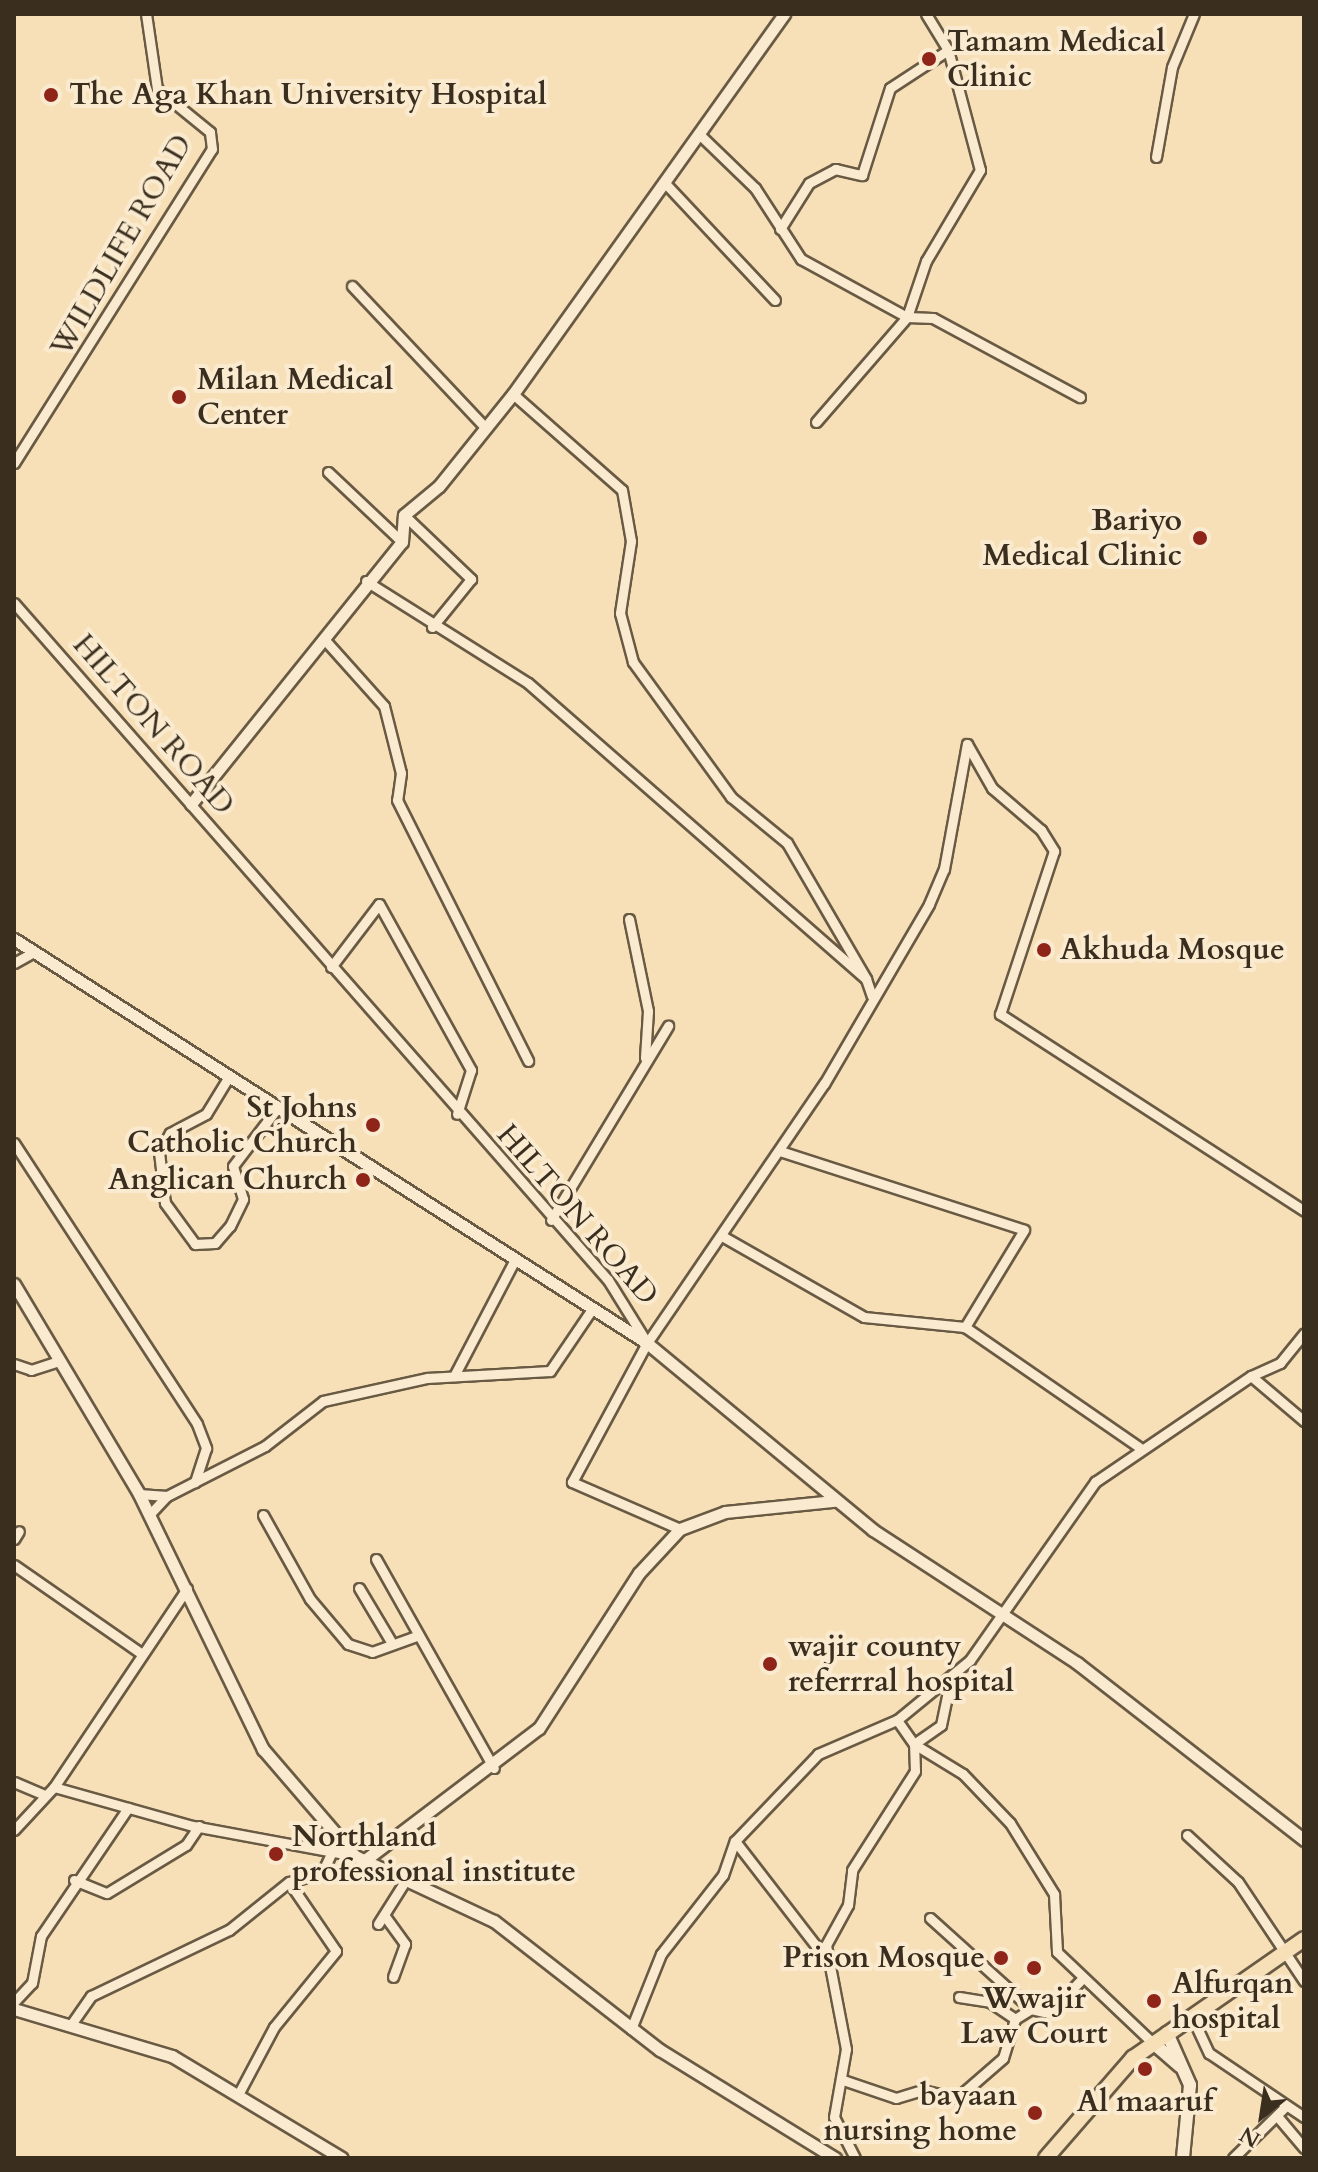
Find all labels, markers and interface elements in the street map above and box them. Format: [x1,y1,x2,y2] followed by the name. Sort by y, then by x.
[947,24,1165,94] place label: Tamam Medical Clinic
[918,48,940,70] marker: Tamam Medical Clinic
[69,77,547,113] place label: The Aga Khan University Hospital
[40,84,62,106] marker: The Aga Khan University Hospital
[44,129,200,363] street label: WILDLIFE ROAD
[197,362,393,432] place label: Milan Medical Center
[168,386,190,408] marker: Milan Medical Center
[983,503,1182,574] place label: Bariyo Medical Clinic
[1189,527,1211,549] marker: Bariyo Medical Clinic
[65,627,241,823] street label: HILTON ROAD
[1060,932,1285,968] place label: Akhuda Mosque
[1035,941,1053,959] marker: Akhuda Mosque
[127,1090,357,1160] place label: St Johns Catholic Church
[364,1116,382,1134] marker: St Johns Catholic Church
[489,1117,665,1313] street label: HILTON ROAD
[108,1162,347,1198] place label: Anglican Church
[354,1171,372,1189] marker: Anglican Church
[788,1629,1014,1700] place label: wajir county referrral hospital
[759,1653,781,1675] marker: wajir county referrral hospital
[292,1819,576,1890] place label: Northland professional institute
[267,1845,285,1863] marker: Northland professional institute
[782,1940,985,1976] place label: Prison Mosque
[992,1949,1010,1967] marker: Prison Mosque
[1025,1959,1043,1977] marker: Wwajir Law Court
[1172,1966,1294,2036] place label: Alfurqan hospital
[960,1981,1108,2052] place label: Wwajir Law Court
[1143,1990,1165,2012] marker: Alfurqan hospital
[1134,2058,1156,2080] marker: Al maaruf
[1222,2076,1302,2156] north arrow
[823,2078,1017,2148] place label: bayaan nursing home
[1077,2084,1213,2120] place label: Al maaruf
[1024,2102,1046,2124] marker: bayaan nursing home
[1234,2119,1266,2155] text: N

